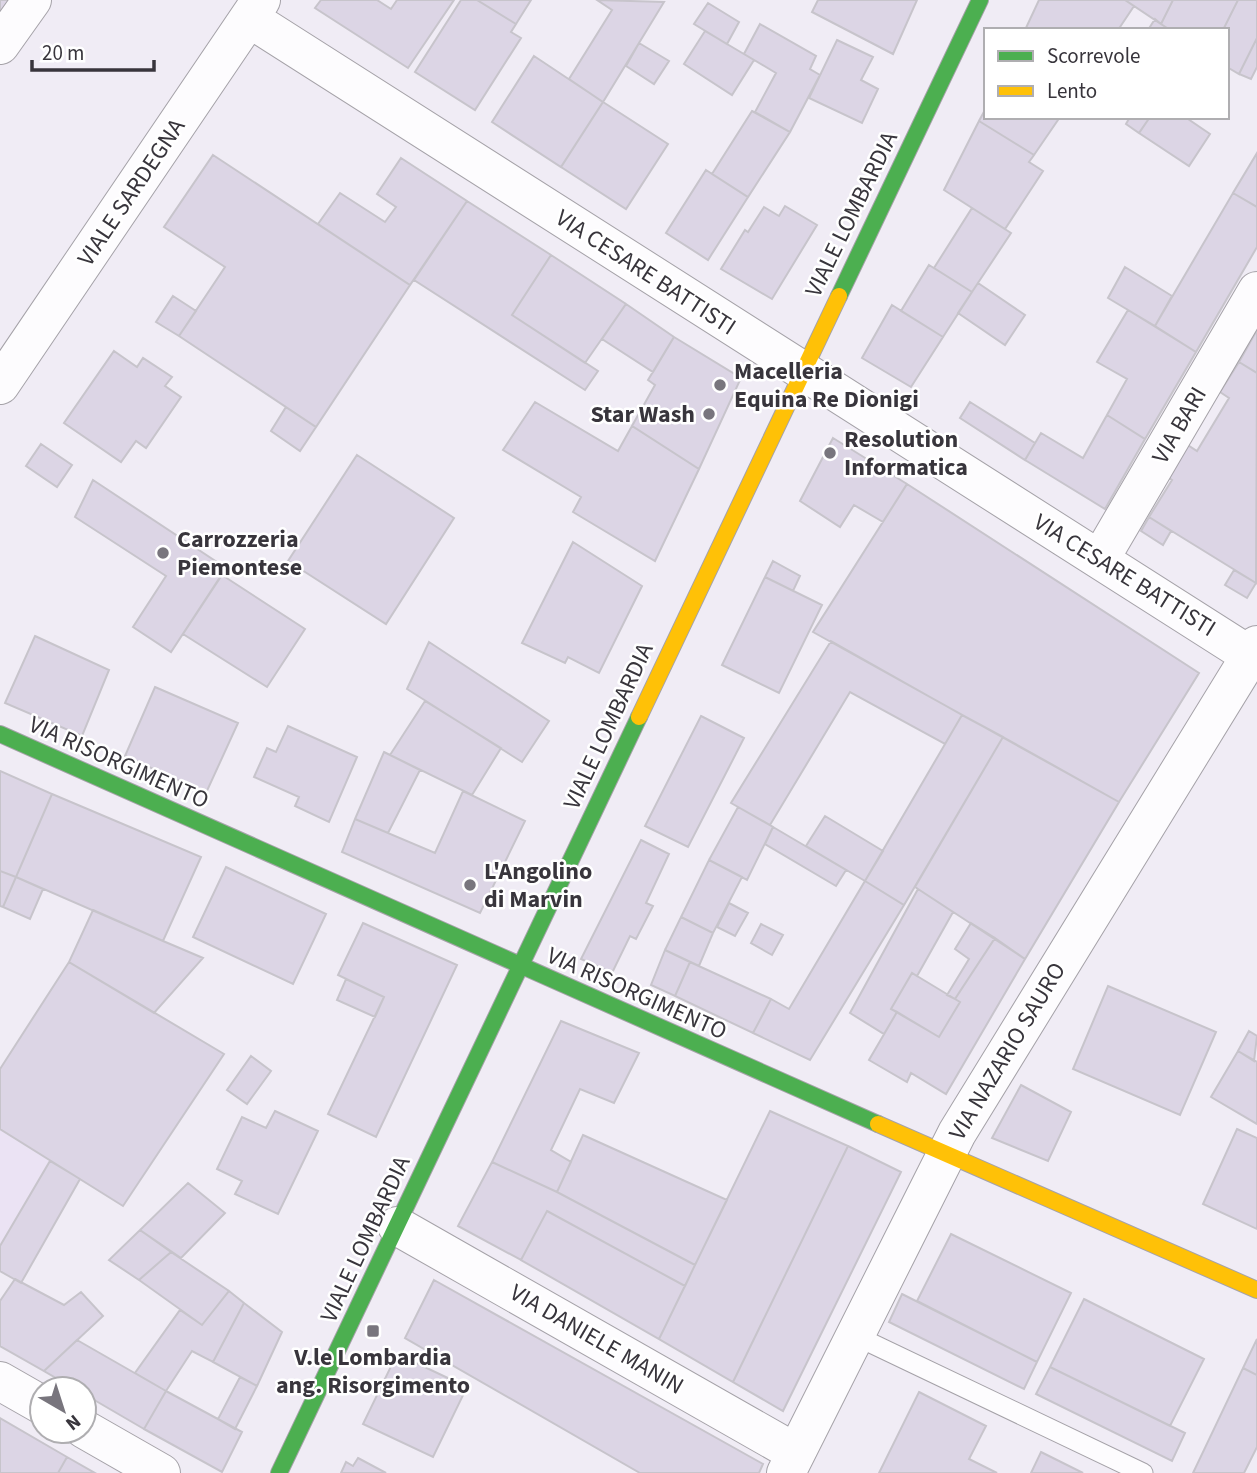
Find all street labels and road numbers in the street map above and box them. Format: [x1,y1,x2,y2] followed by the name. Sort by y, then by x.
[69,112,194,273] street label: VIALE SARDEGNA
[796,126,907,303] street label: VIALE LOMBARDIA
[548,201,743,344] street label: VIA CESARE BATTISTI
[1143,380,1215,470] street label: VIA BARI
[1027,505,1223,646] street label: VIA CESARE BATTISTI
[555,637,662,815] street label: VIALE LOMBARDIA
[23,707,214,818] street label: VIA RISORGIMENTO
[541,938,732,1049] street label: VIA RISORGIMENTO
[940,956,1074,1147] street label: VIA NAZARIO SAURO
[312,1150,419,1328] street label: VIALE LOMBARDIA
[503,1275,690,1403] street label: VIA DANIELE MANIN

